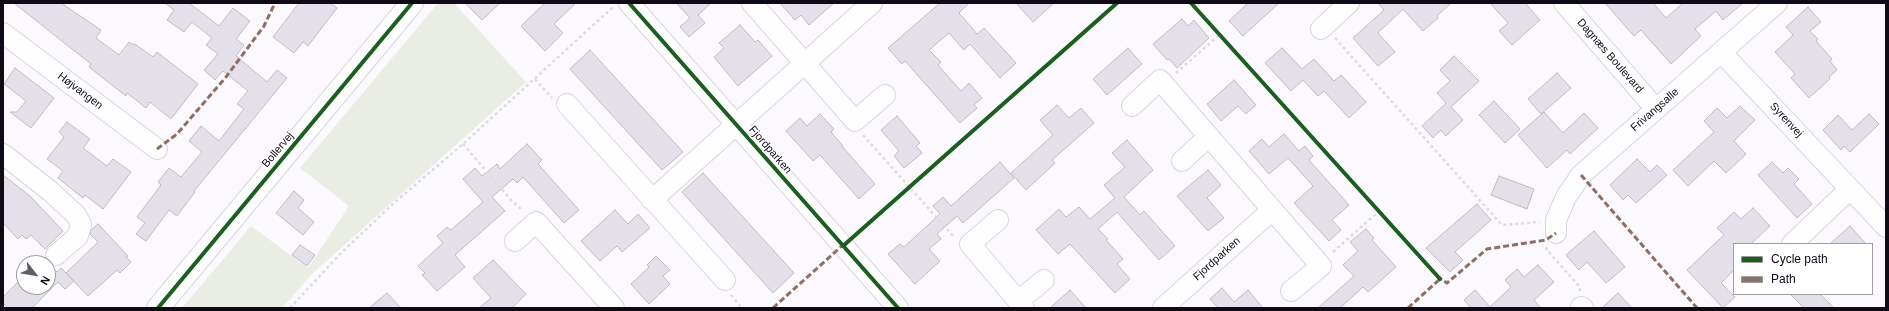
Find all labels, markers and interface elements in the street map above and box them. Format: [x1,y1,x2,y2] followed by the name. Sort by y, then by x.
[1574,16,1646,96] street label: Dagnæs Boulevard
[55,70,105,112] street label: Højvangen
[1628,86,1682,134] street label: Frivangsalle
[1767,100,1805,140] street label: Syrenvej
[746,124,794,176] street label: Fjordparken
[259,130,297,170] street label: Bollervej
[1191,234,1243,284] street label: Fjordparken
[1733,243,1873,295] legend
[1771,252,1828,266] text: Cycle path
[16,255,56,295] north arrow
[1771,272,1796,286] text: Path
[38,274,53,287] text: N

